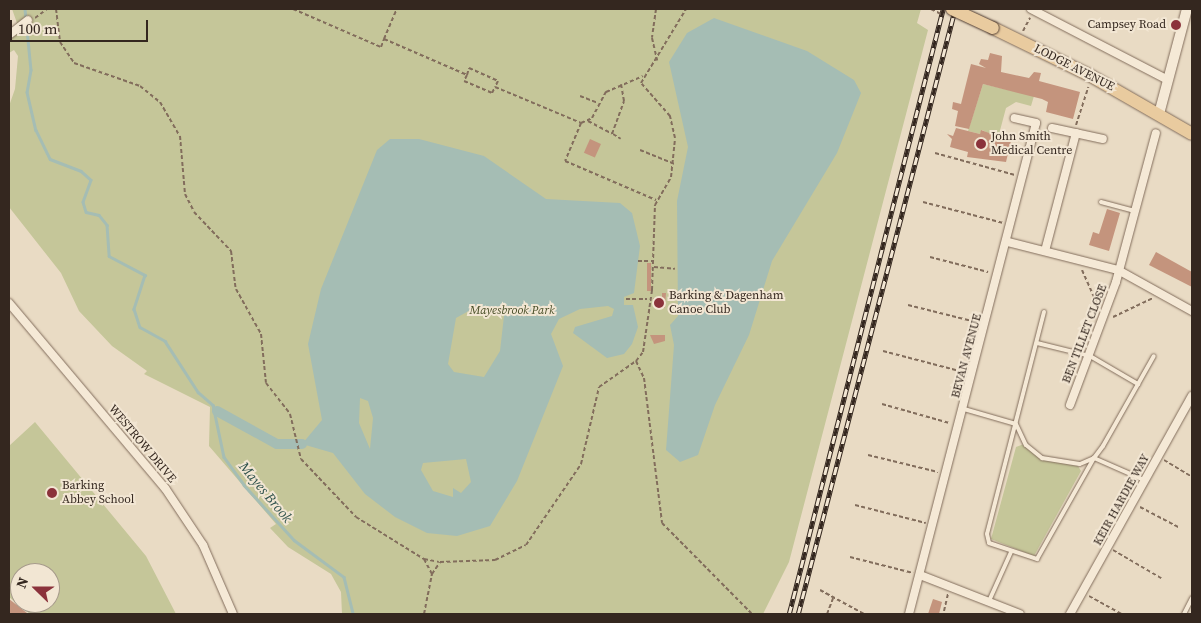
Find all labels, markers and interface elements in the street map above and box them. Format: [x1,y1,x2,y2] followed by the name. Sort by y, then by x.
[12,10,150,42] scale bar
[18,18,58,39] text: 100 m
[1087,18,1166,32] place label: Campsey Road
[1170,19,1182,31] marker: Campsey Road
[1031,42,1117,94] street label: LODGE AVENUE
[991,130,1072,158] place label: John Smith Medical Centre
[975,138,987,150] marker: John Smith Medical Centre
[1059,282,1111,386] street label: BEN TILLET CLOSE
[669,289,783,317] place label: Barking & Dagenham Canoe Club
[653,297,665,309] marker: Barking & Dagenham Canoe Club
[469,304,555,318] park label: Mayesbrook Park
[949,312,985,400] street label: BEVAN AVENUE
[105,402,179,486] street label: WESTROW DRIVE
[1091,452,1153,548] street label: KEIR HARDIE WAY
[236,458,296,526] water label: Mayes Brook
[62,479,134,507] place label: Barking Abbey School
[46,487,58,499] marker: Barking Abbey School
[10,563,60,613] north arrow
[11,574,33,591] text: N

